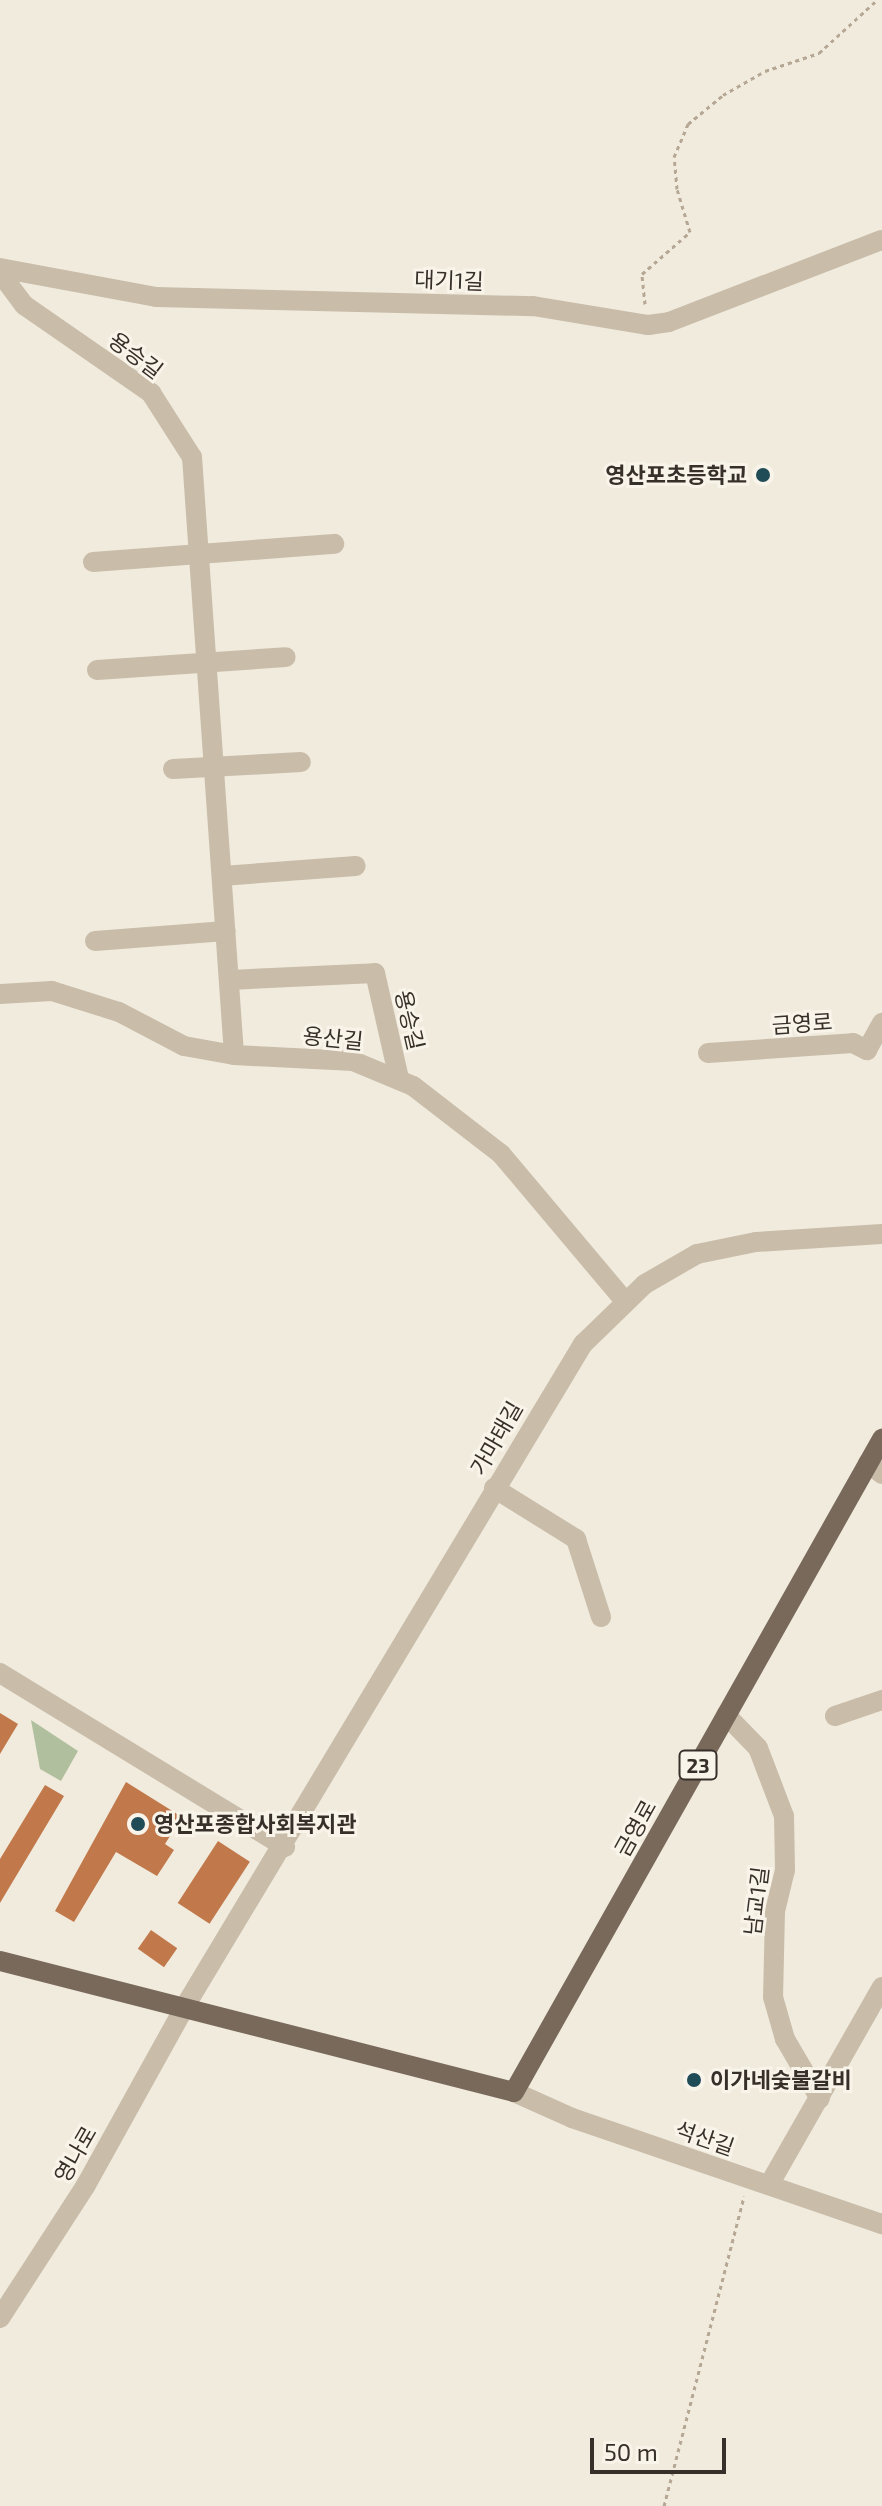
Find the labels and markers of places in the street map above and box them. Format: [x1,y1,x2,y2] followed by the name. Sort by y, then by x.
[605,462,747,488] place label: 영산포초등학교
[754,466,772,484] marker: 영산포초등학교
[154,1811,356,1837] place label: 영산포종합사회복지관
[129,1815,147,1833] marker: 영산포종합사회복지관
[710,2067,852,2093] place label: 이가네숯불갈비
[685,2071,703,2089] marker: 이가네숯불갈비

